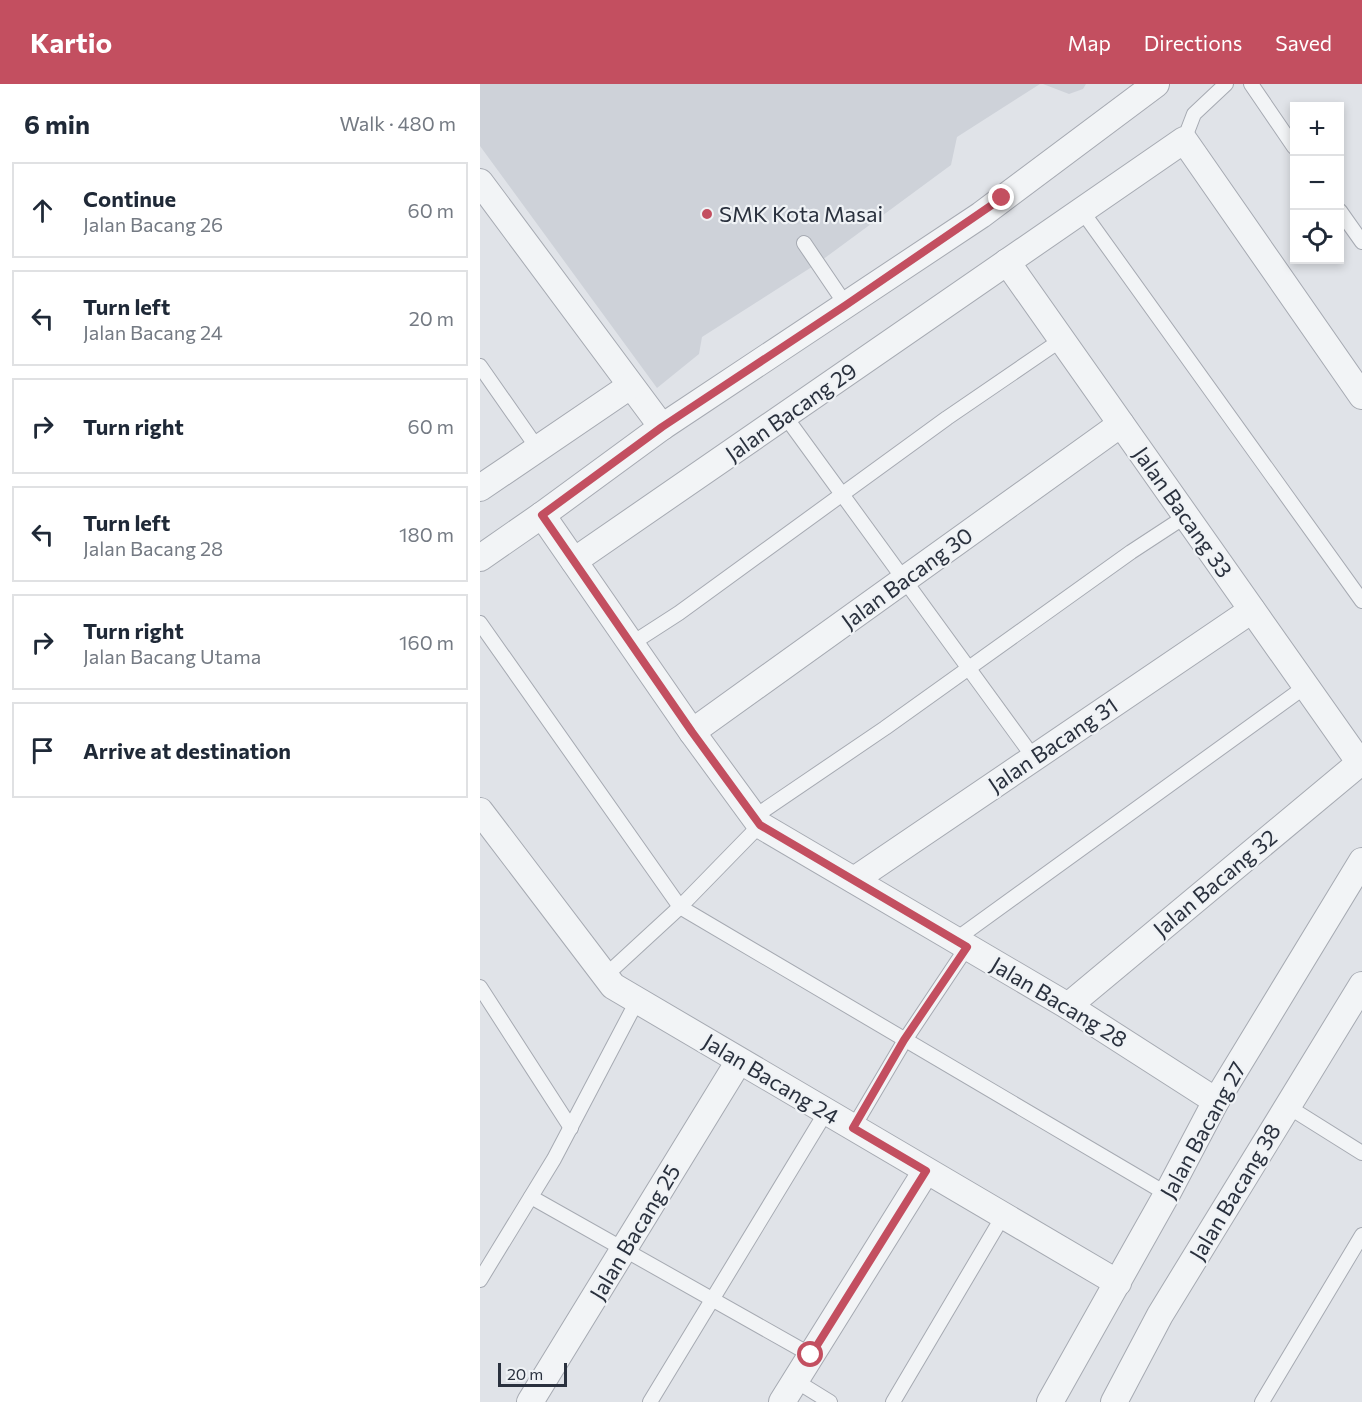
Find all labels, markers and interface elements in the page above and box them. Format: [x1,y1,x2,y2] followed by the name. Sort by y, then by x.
[30,25,112,59] text: Kartio
[1068,30,1111,55] text: Map
[1144,30,1242,55] text: Directions
[1275,30,1332,55] text: Saved
[1290,102,1344,264] map controls
[1290,102,1344,156] button: +
[24,108,90,139] text: 6 min
[339,111,456,135] text: Walk · 480 m
[1290,156,1344,210] button: −
[988,184,1014,210] route end
[83,185,176,212] text: Continue
[26,194,59,227] icon: ahead
[408,198,454,222] text: 60 m
[719,200,883,227] place label: SMK Kota Masai
[700,207,714,221] marker: SMK Kota Masai
[1290,210,1344,264] button: locate
[83,212,223,236] text: Jalan Bacang 26
[83,293,170,320] text: Turn left
[26,302,59,335] icon: left
[409,306,454,330] text: 20 m
[83,320,223,344] text: Jalan Bacang 24
[720,356,862,467] street label: Jalan Bacang 29
[26,410,59,443] icon: right
[83,413,184,440] text: Turn right
[408,414,454,438] text: 60 m
[1128,441,1239,582] street label: Jalan Bacang 33
[83,509,170,536] text: Turn left
[26,518,59,551] icon: left
[836,521,978,634] street label: Jalan Bacang 30
[399,522,454,546] text: 180 m
[83,536,223,560] text: Jalan Bacang 28
[83,617,184,644] text: Turn right
[26,626,59,659] icon: right
[399,630,454,654] text: 160 m
[83,644,261,668] text: Jalan Bacang Utama
[983,691,1123,798] street label: Jalan Bacang 31
[26,734,59,767] icon: arrive
[83,737,291,764] text: Arrive at destination
[1147,823,1282,942] street label: Jalan Bacang 32
[986,950,1132,1053] street label: Jalan Bacang 28
[698,1027,844,1130] street label: Jalan Bacang 24
[1154,1057,1251,1203] street label: Jalan Bacang 27
[1183,1119,1286,1265] street label: Jalan Bacang 38
[583,1159,686,1304] street label: Jalan Bacang 25
[797,1341,823,1367] route start
[498,1360,567,1388] scale bar
[507,1364,543,1383] text: 20 m

